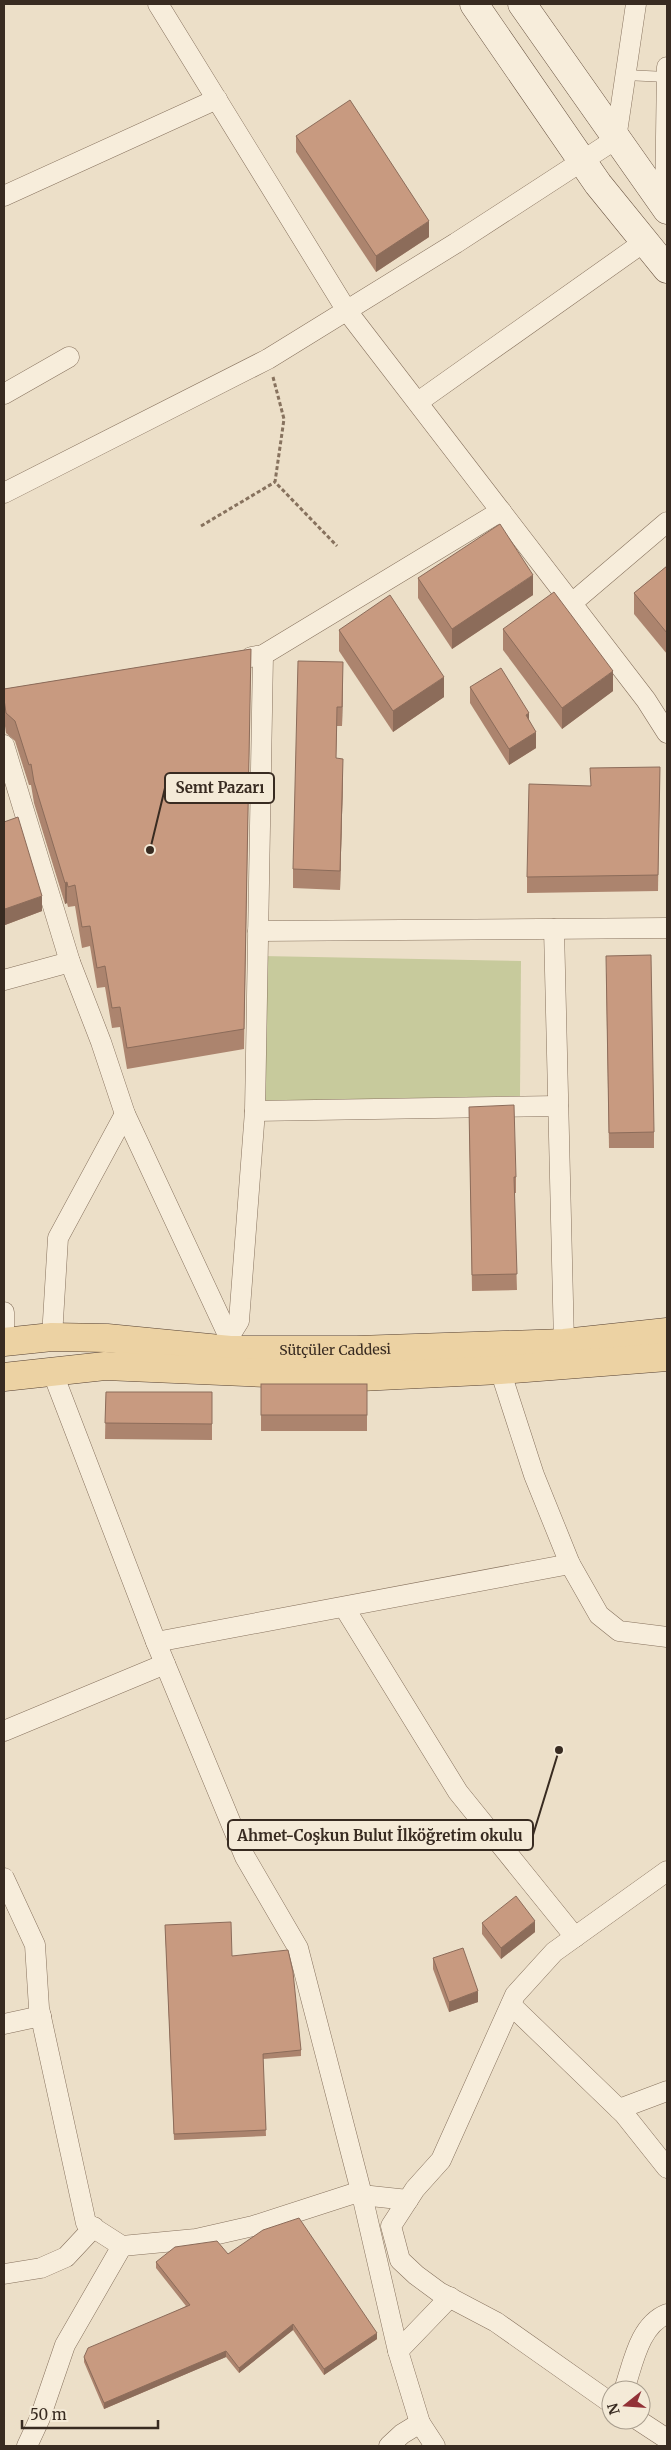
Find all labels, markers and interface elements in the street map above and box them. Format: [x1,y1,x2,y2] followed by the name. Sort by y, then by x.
[165,773,274,803] callout: Semt Pazarı
[176,778,264,797] text: Semt Pazarı
[279,1340,392,1359] street label: Sütçüler Caddesi
[228,1820,533,1850] callout: Ahmet-Coşkun Bulut İlköğretim okulu
[236,1825,523,1845] text: Ahmet-Coşkun Bulut İlköğretim okulu
[601,2380,651,2430] north arrow
[22,2398,159,2430] scale bar
[603,2401,624,2417] text: N
[30,2405,67,2424] text: 50 m

